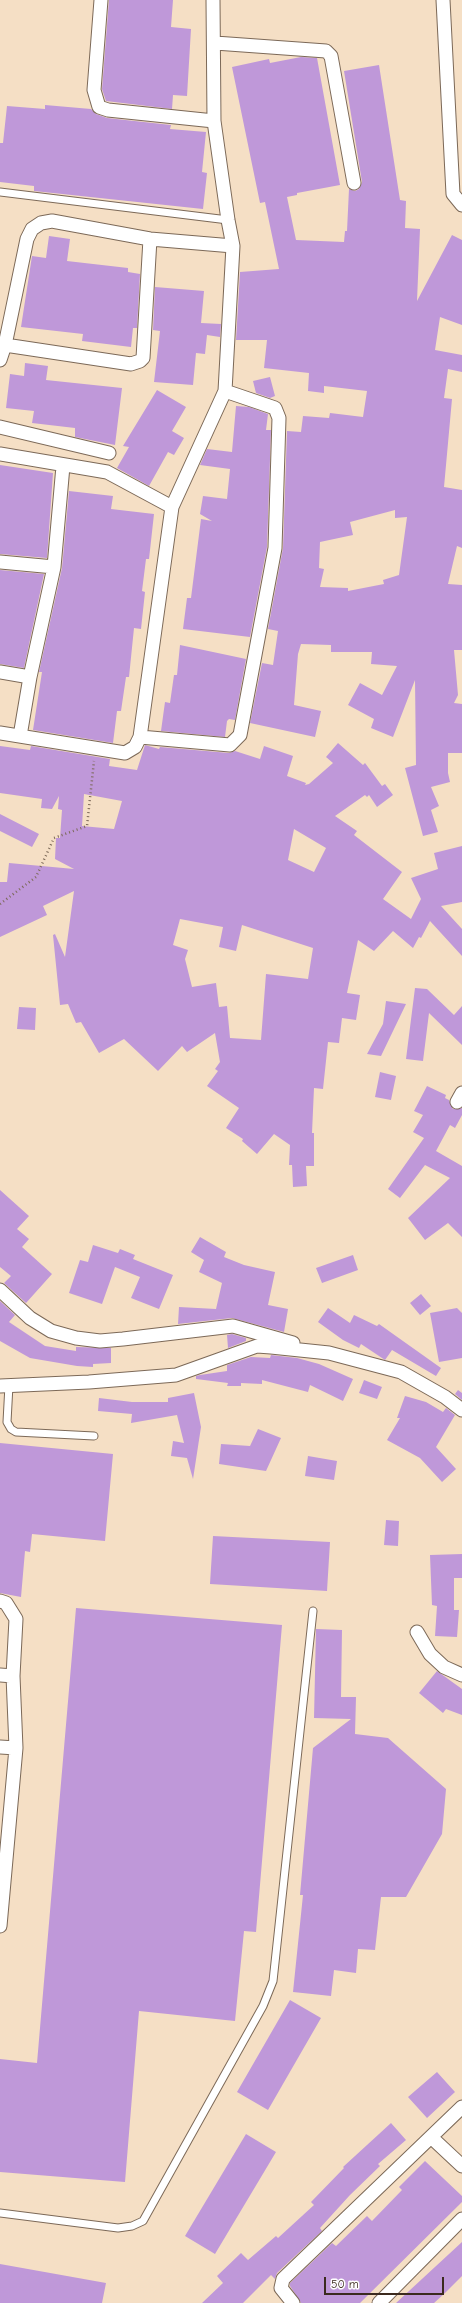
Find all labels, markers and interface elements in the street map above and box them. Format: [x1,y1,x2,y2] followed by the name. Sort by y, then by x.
[326,2269,446,2295] scale bar
[331,2277,359,2291] text: 50 m

